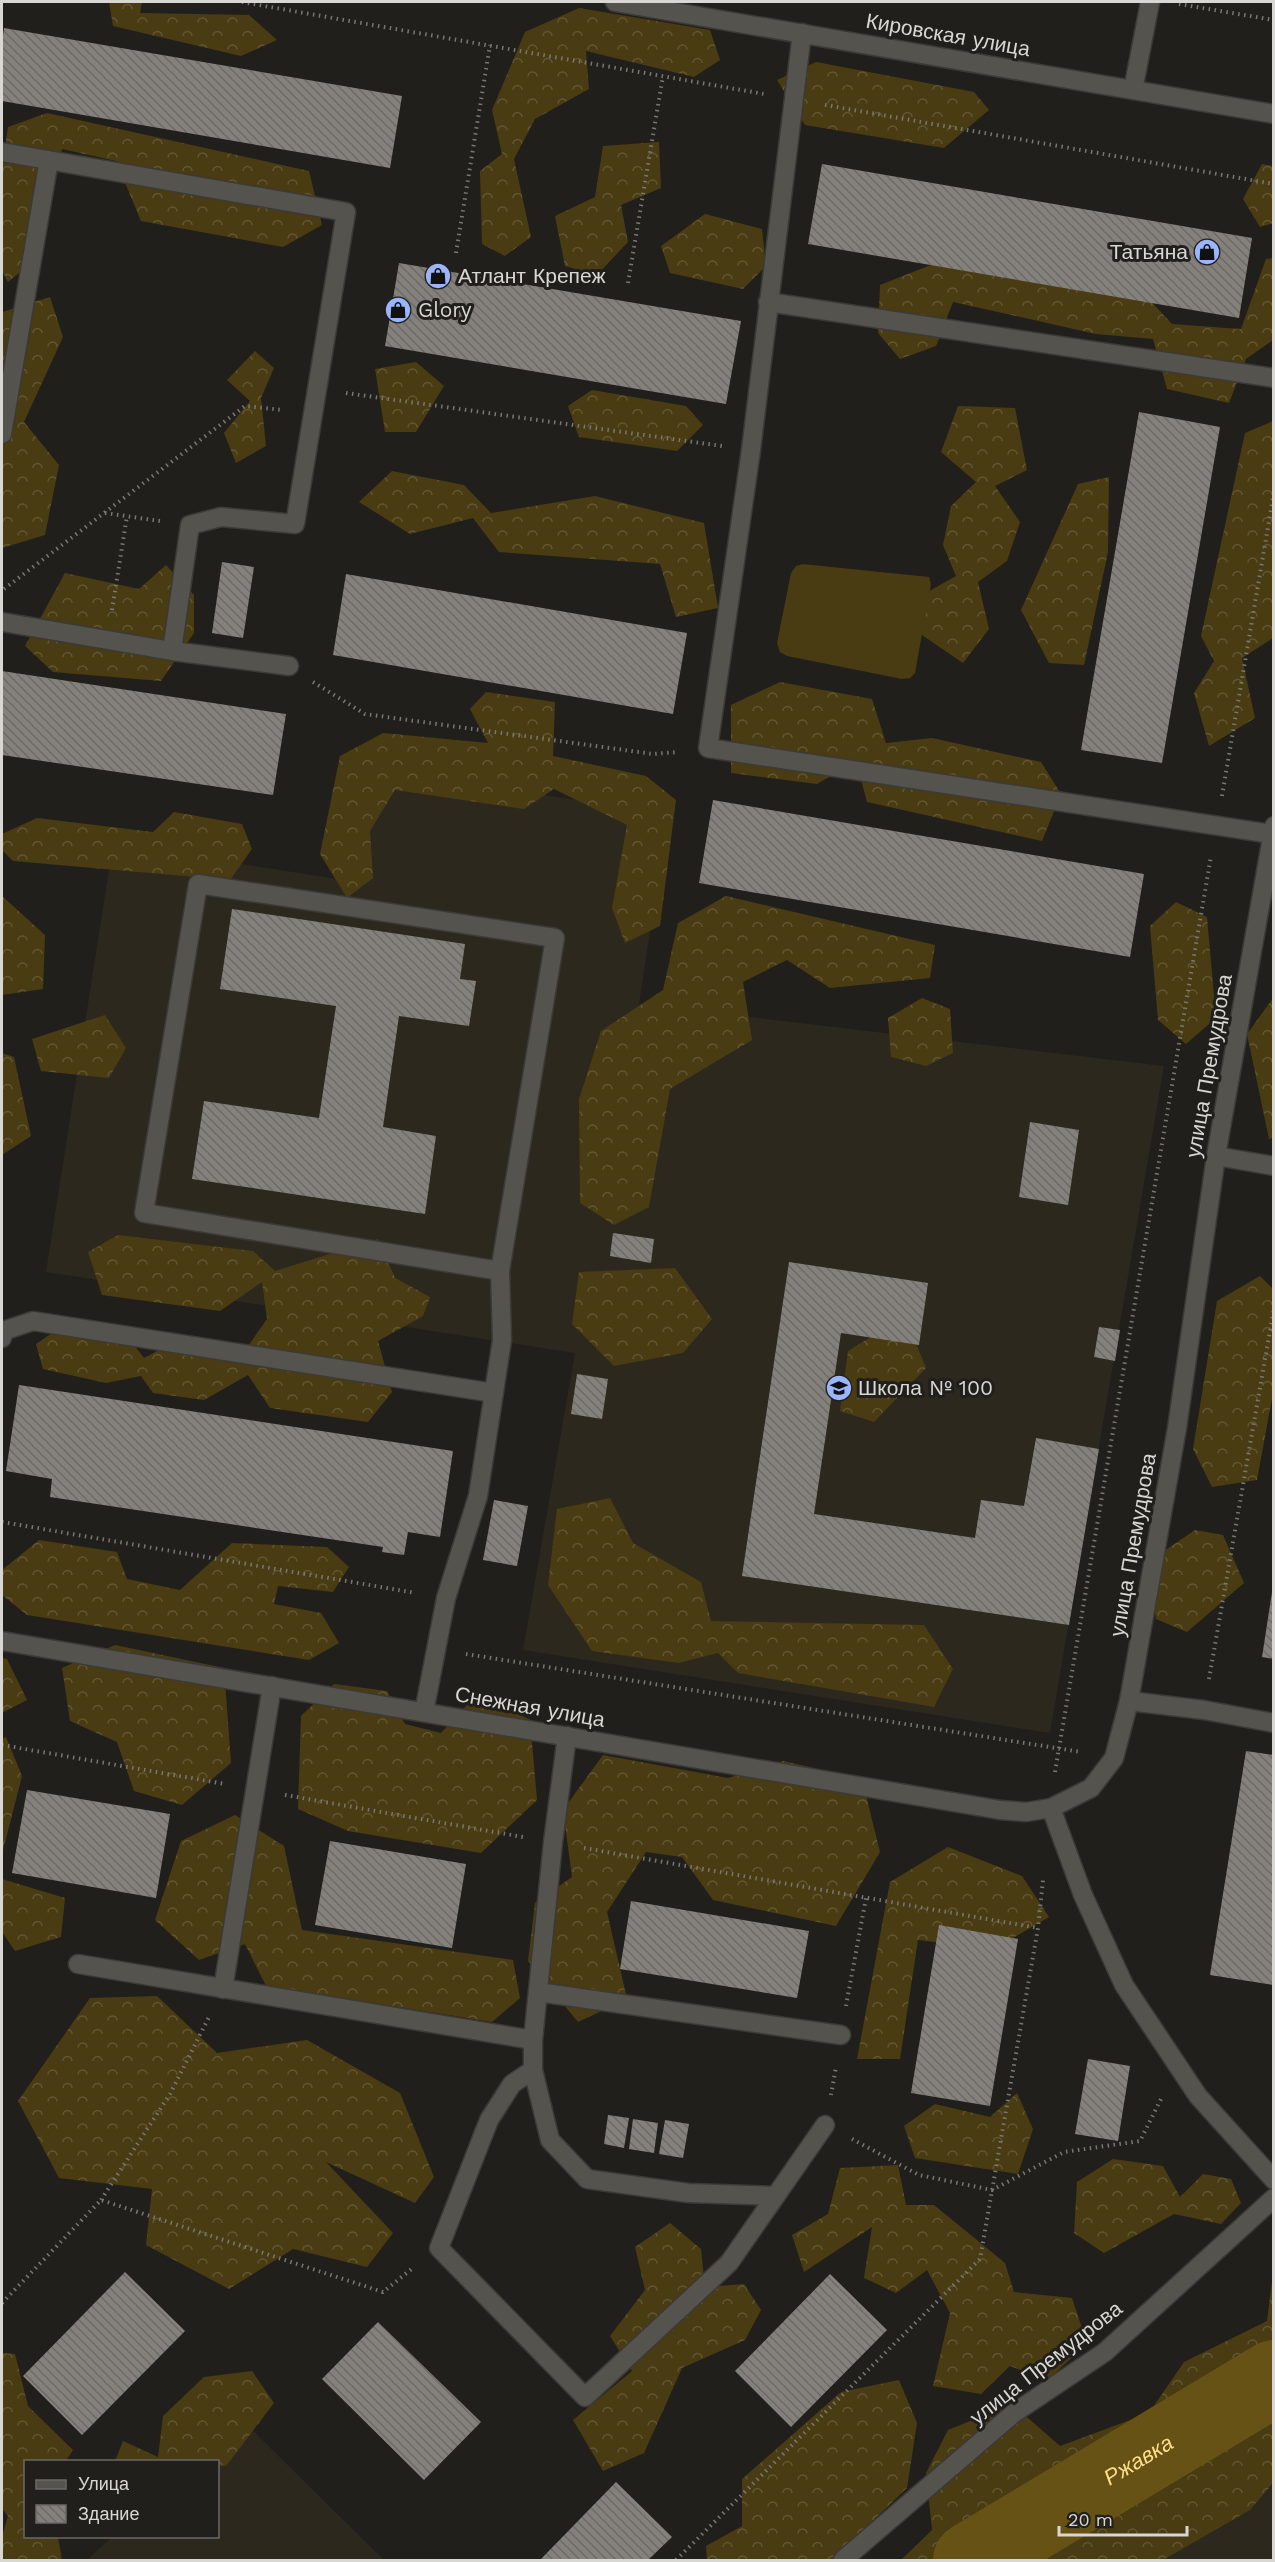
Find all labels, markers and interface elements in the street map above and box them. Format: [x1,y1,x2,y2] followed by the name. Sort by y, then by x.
[864,8,1032,61] street label: Кировская улица
[1192,237,1222,267] shop icon: Татьяна
[1110,239,1188,264] place label: Татьяна
[423,261,453,291] shop icon: Атлант Крепеж
[458,263,605,288] place label: Атлант Крепеж
[383,295,413,325] shop icon: Glory
[418,297,472,322] place label: Glory
[1180,972,1237,1160] street label: улица Премудрова
[824,1373,854,1403] school or university icon: Школа № 100
[858,1375,993,1400] place label: Школа № 100
[1104,1451,1161,1639] street label: улица Премудрова
[453,1681,607,1732] street label: Снежная улица
[965,2295,1127,2430] street label: улица Премудрова
[1099,2430,1178,2490] water label: Ржавка
[24,2460,219,2538] legend
[78,2473,130,2494] text: Улица
[1059,2499,1186,2537] scale bar
[78,2503,139,2524] text: Здание
[1068,2509,1113,2530] text: 20 m

